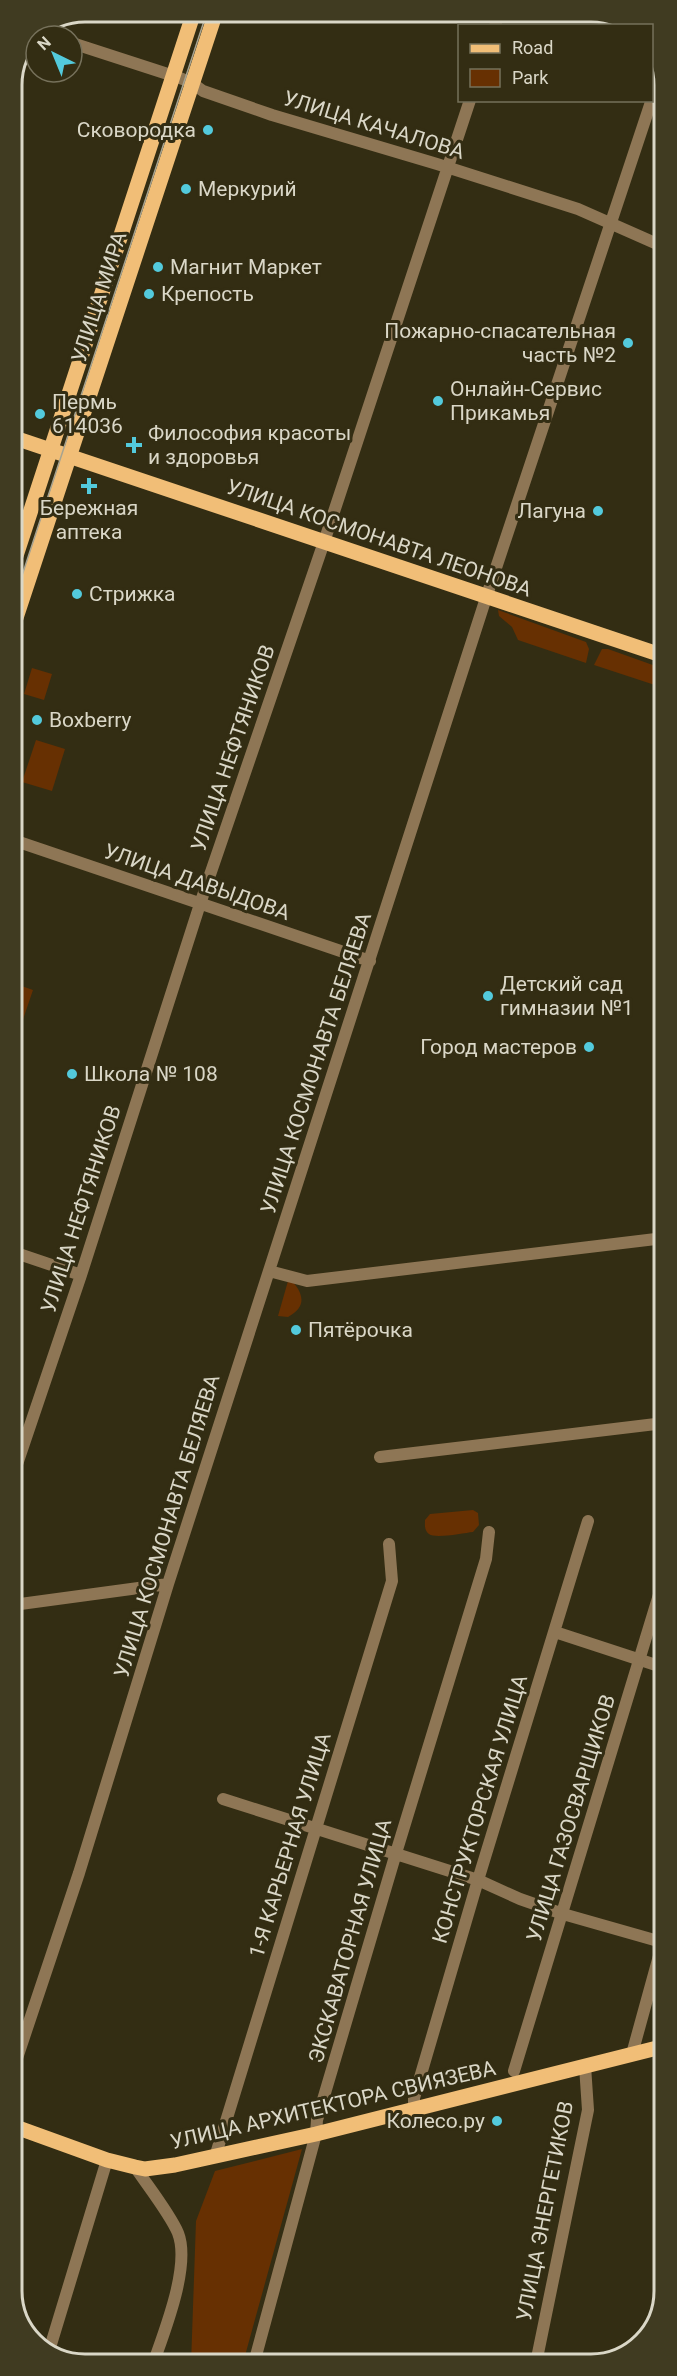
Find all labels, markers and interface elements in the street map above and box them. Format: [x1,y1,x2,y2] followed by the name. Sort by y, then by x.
[24,24,84,84] north arrow
[458,24,653,102] legend
[34,33,55,54] text: N
[512,37,553,58] text: Road
[512,67,549,88] text: Park
[281,86,468,164] street label: УЛИЦА КАЧАЛОВА
[77,118,196,142] place label: Сковородка
[201,123,215,137] marker: Сковородка
[198,177,297,201] place label: Меркурий
[179,182,193,196] marker: Меркурий
[67,228,131,365] street label: УЛИЦА МИРА
[170,255,322,279] place label: Магнит Маркет
[151,260,165,274] marker: Магнит Маркет
[161,282,254,306] place label: Крепость
[142,287,156,301] marker: Крепость
[384,319,616,367] place label: Пожарно-спасательная часть №2
[621,336,635,350] marker: Пожарно-спасательная часть №2
[450,377,602,425] place label: Онлайн-Сервис Прикамья
[52,390,123,438] place label: Пермь 614036
[431,394,445,408] marker: Онлайн-Сервис Прикамья
[33,407,47,421] marker: Пермь 614036
[148,421,351,469] place label: Философия красоты и здоровья
[125,436,143,454] marker: Философия красоты и здоровья
[223,474,535,602] street label: УЛИЦА КОСМОНАВТА ЛЕОНОВА
[82,479,96,493] marker: Бережная аптека
[40,496,138,544] place label: Бережная аптека
[517,499,586,523] place label: Лагуна
[591,504,605,518] marker: Лагуна
[89,582,176,606] place label: Стрижка
[70,587,84,601] marker: Стрижка
[186,642,280,854] street label: УЛИЦА НЕФТЯНИКОВ
[49,708,132,732] place label: Boxberry
[30,713,44,727] marker: Boxberry
[101,839,293,925] street label: УЛИЦА ДАВЫДОВА
[256,909,376,1217] street label: УЛИЦА КОСМОНАВТА БЕЛЯЕВА
[500,972,634,1020] place label: Детский сад гимназии №1
[481,989,495,1003] marker: Детский сад гимназии №1
[420,1035,577,1059] place label: Город мастеров
[582,1040,596,1054] marker: Город мастеров
[84,1062,218,1086] place label: Школа № 108
[65,1067,79,1081] marker: Школа № 108
[36,1102,126,1316] street label: УЛИЦА НЕФТЯНИКОВ
[308,1318,413,1342] place label: Пятёрочка
[289,1323,303,1337] marker: Пятёрочка
[109,1371,225,1680] street label: УЛИЦА КОСМОНАВТА БЕЛЯЕВА
[428,1672,532,1946] street label: КОНСТРУКТОРСКАЯ УЛИЦА
[522,1692,620,1944] street label: УЛИЦА ГАЗОСВАРЩИКОВ
[244,1729,336,1960] street label: 1-Я КАРЬЕРНАЯ УЛИЦА
[304,1816,396,2066] street label: ЭКСКАВАТОРНАЯ УЛИЦА
[168,2056,498,2154] street label: УЛИЦА АРХИТЕКТОРА СВИЯЗЕВА
[512,2099,578,2323] street label: УЛИЦА ЭНЕРГЕТИКОВ
[387,2109,485,2133] place label: Колесо.ру
[490,2114,504,2128] marker: Колесо.ру

